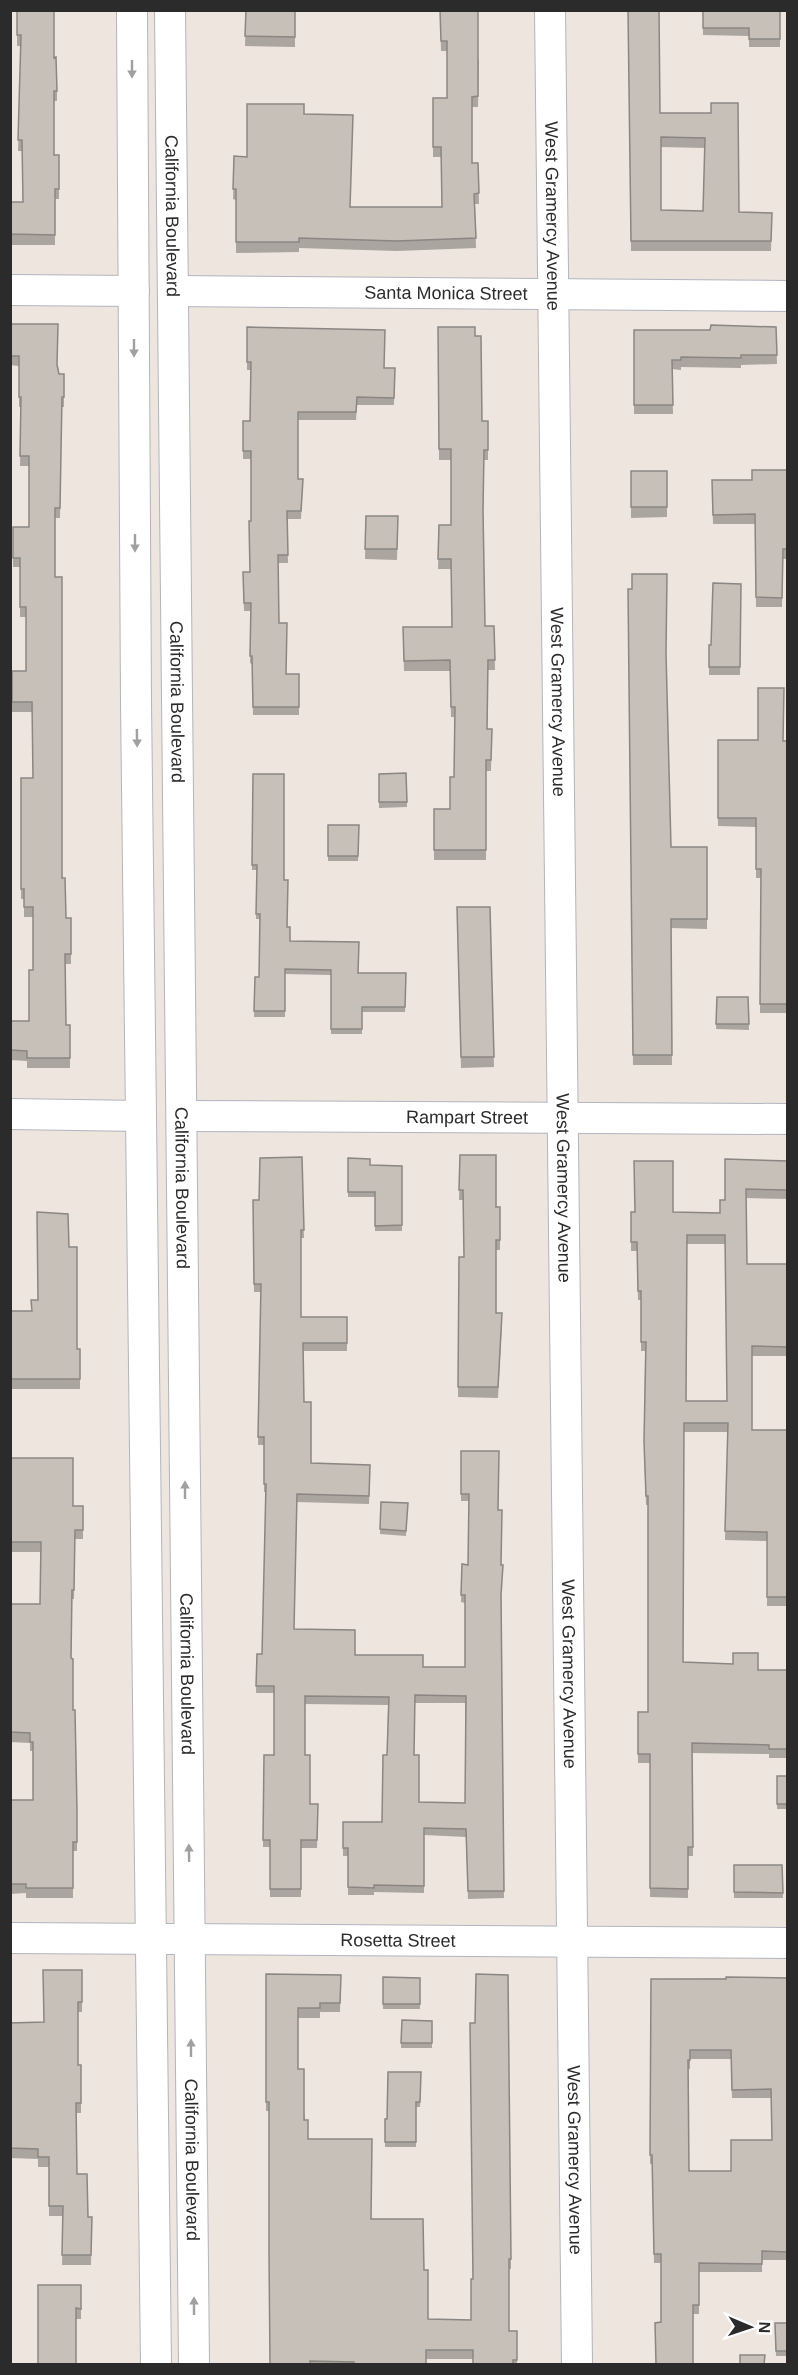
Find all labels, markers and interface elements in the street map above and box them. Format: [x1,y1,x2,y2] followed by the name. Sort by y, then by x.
[127,59,137,78] one-way arrow
[541,121,563,311] street label: West Gramercy Avenue
[161,135,183,297] street label: California Boulevard
[364,283,528,304] street label: Santa Monica Street
[129,338,139,357] one-way arrow
[130,533,140,552] one-way arrow
[547,607,569,797] street label: West Gramercy Avenue
[166,621,188,783] street label: California Boulevard
[132,728,142,747] one-way arrow
[552,1093,575,1283] street label: West Gramercy Avenue
[171,1107,193,1269] street label: California Boulevard
[406,1107,528,1128] street label: Rampart Street
[180,1481,190,1500] one-way arrow
[558,1579,580,1769] street label: West Gramercy Avenue
[176,1593,198,1755] street label: California Boulevard
[184,1844,194,1863] one-way arrow
[340,1930,456,1951] street label: Rosetta Street
[186,2039,196,2058] one-way arrow
[564,2065,586,2255] street label: West Gramercy Avenue
[181,2079,203,2241] street label: California Boulevard
[189,2297,198,2316] one-way arrow
[720,2297,780,2357] north arrow
[756,2321,773,2334] text: N

